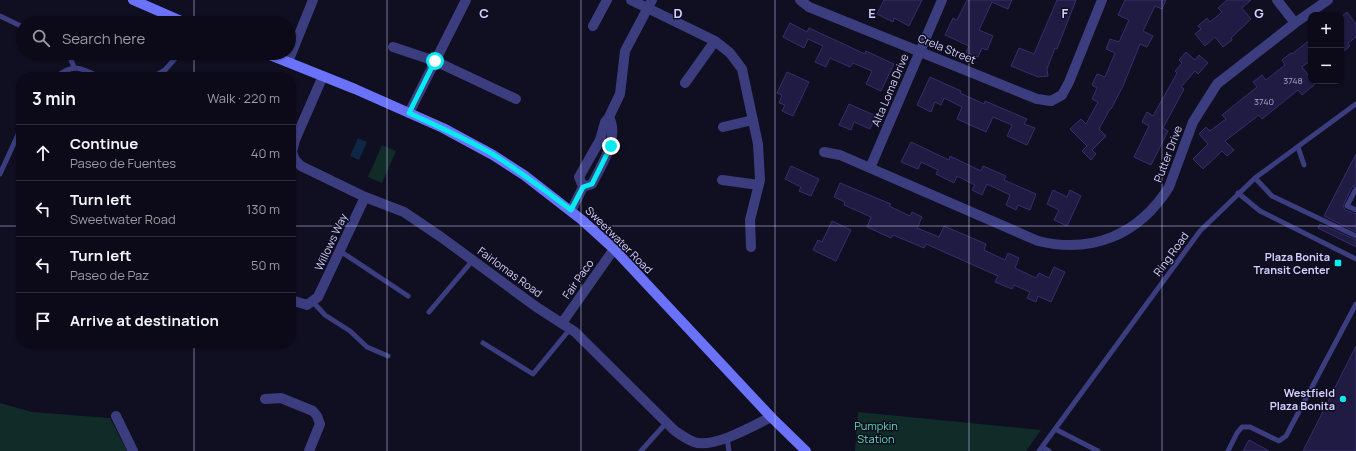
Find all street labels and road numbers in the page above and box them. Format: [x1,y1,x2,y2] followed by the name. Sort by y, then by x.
[916,30,978,67] street label: Crela Street
[867,51,912,129] street label: Alta Loma Drive
[1150,123,1185,184] street label: Putter Drive
[582,203,656,277] street label: Sweetwater Road
[311,211,350,273] street label: Willows Way
[1150,229,1192,279] street label: Ring Road
[475,243,546,300] street label: Fairlomas Road
[559,256,597,301] street label: Fair Paco

